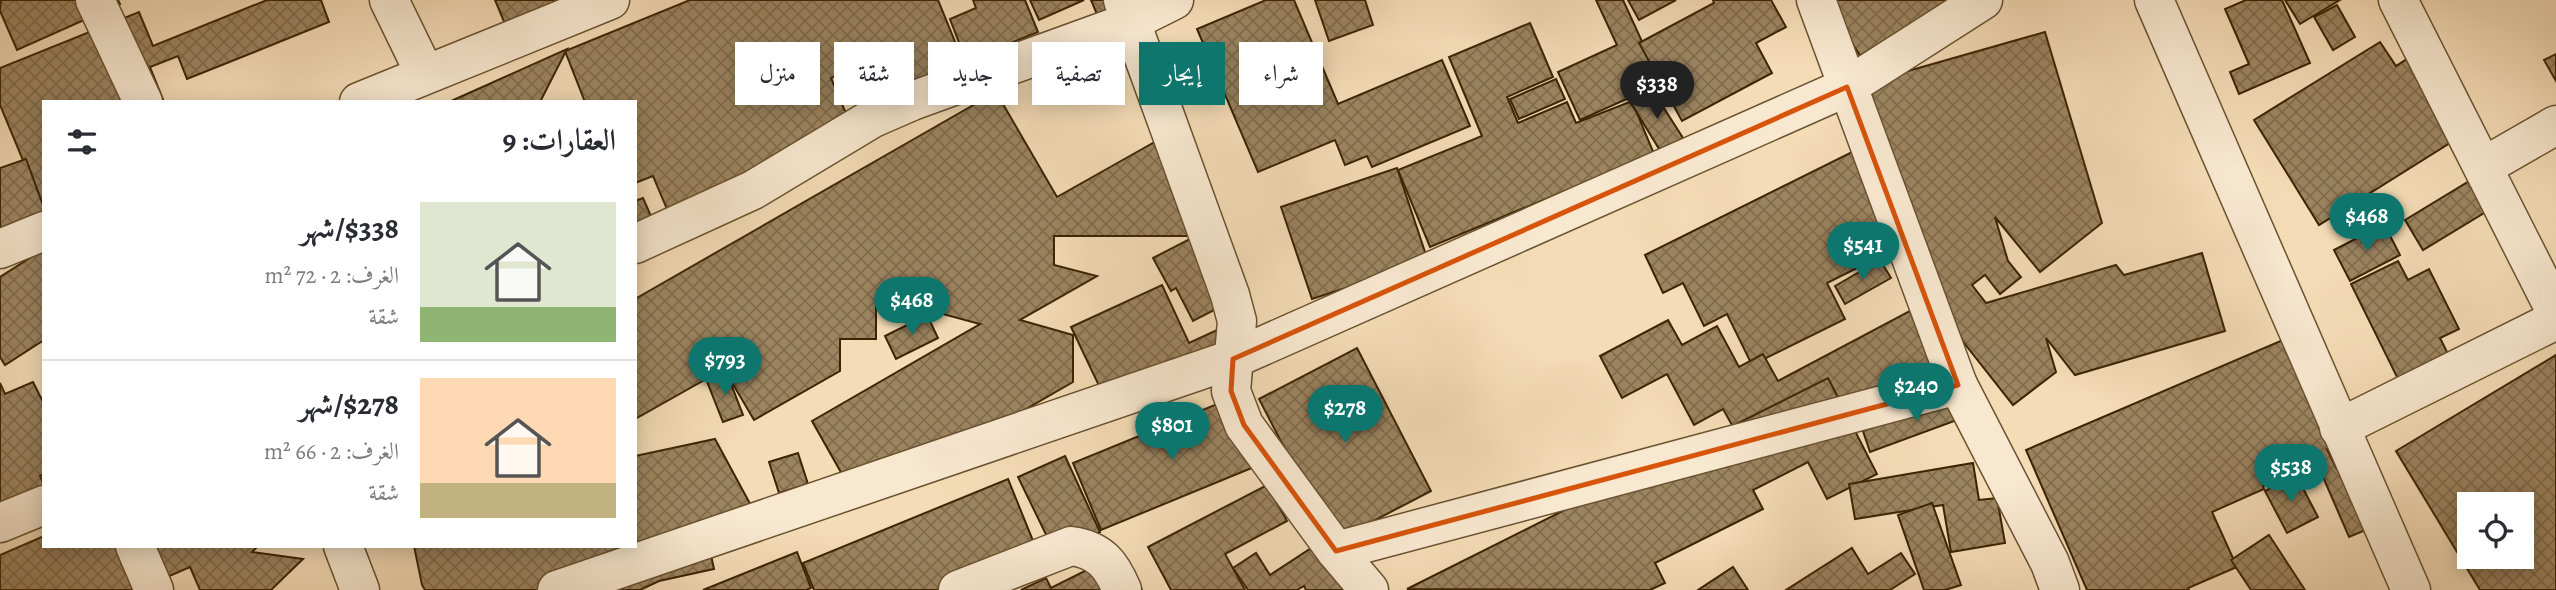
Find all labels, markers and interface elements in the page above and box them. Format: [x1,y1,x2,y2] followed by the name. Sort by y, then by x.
[735,42,820,105] chip: منزل
[834,42,914,105] chip: شقة
[928,42,1018,105] chip: جديد
[1032,42,1125,105] chip: تصفية
[1139,42,1225,105] chip: إيجار
[1239,42,1323,105] chip: شراء
[1616,61,1698,121] pin: $338
[1636,68,1678,99] text: $338
[503,120,616,160] text: العقارات: 9
[63,123,101,161] icon: filters
[2326,194,2408,253] pin: $468
[2345,200,2389,231] text: $468
[301,208,399,248] text: $338/شهر
[1822,222,1904,282] pin: $541
[1843,229,1883,260] text: $541
[476,230,560,314] icon: home
[265,260,399,291] text: الغرف: 2 · 72 m²
[871,278,953,337] pin: $468
[890,284,934,315] text: $468
[369,301,399,332] text: شقة
[684,338,766,397] pin: $793
[704,344,746,375] text: $793
[1875,364,1957,423] pin: $240
[1894,370,1938,401] text: $240
[299,384,399,424] text: $278/شهر
[1304,386,1386,445] pin: $278
[1324,392,1366,423] text: $278
[1131,402,1213,462] pin: $801
[476,406,560,490] icon: home
[1151,409,1193,440] text: $801
[264,436,399,467] text: الغرف: 2 · 66 m²
[2250,444,2332,504] pin: $538
[2270,451,2312,482] text: $538
[369,477,399,508] text: شقة
[2457,492,2534,569] map controls
[2457,492,2534,569] button: locate

